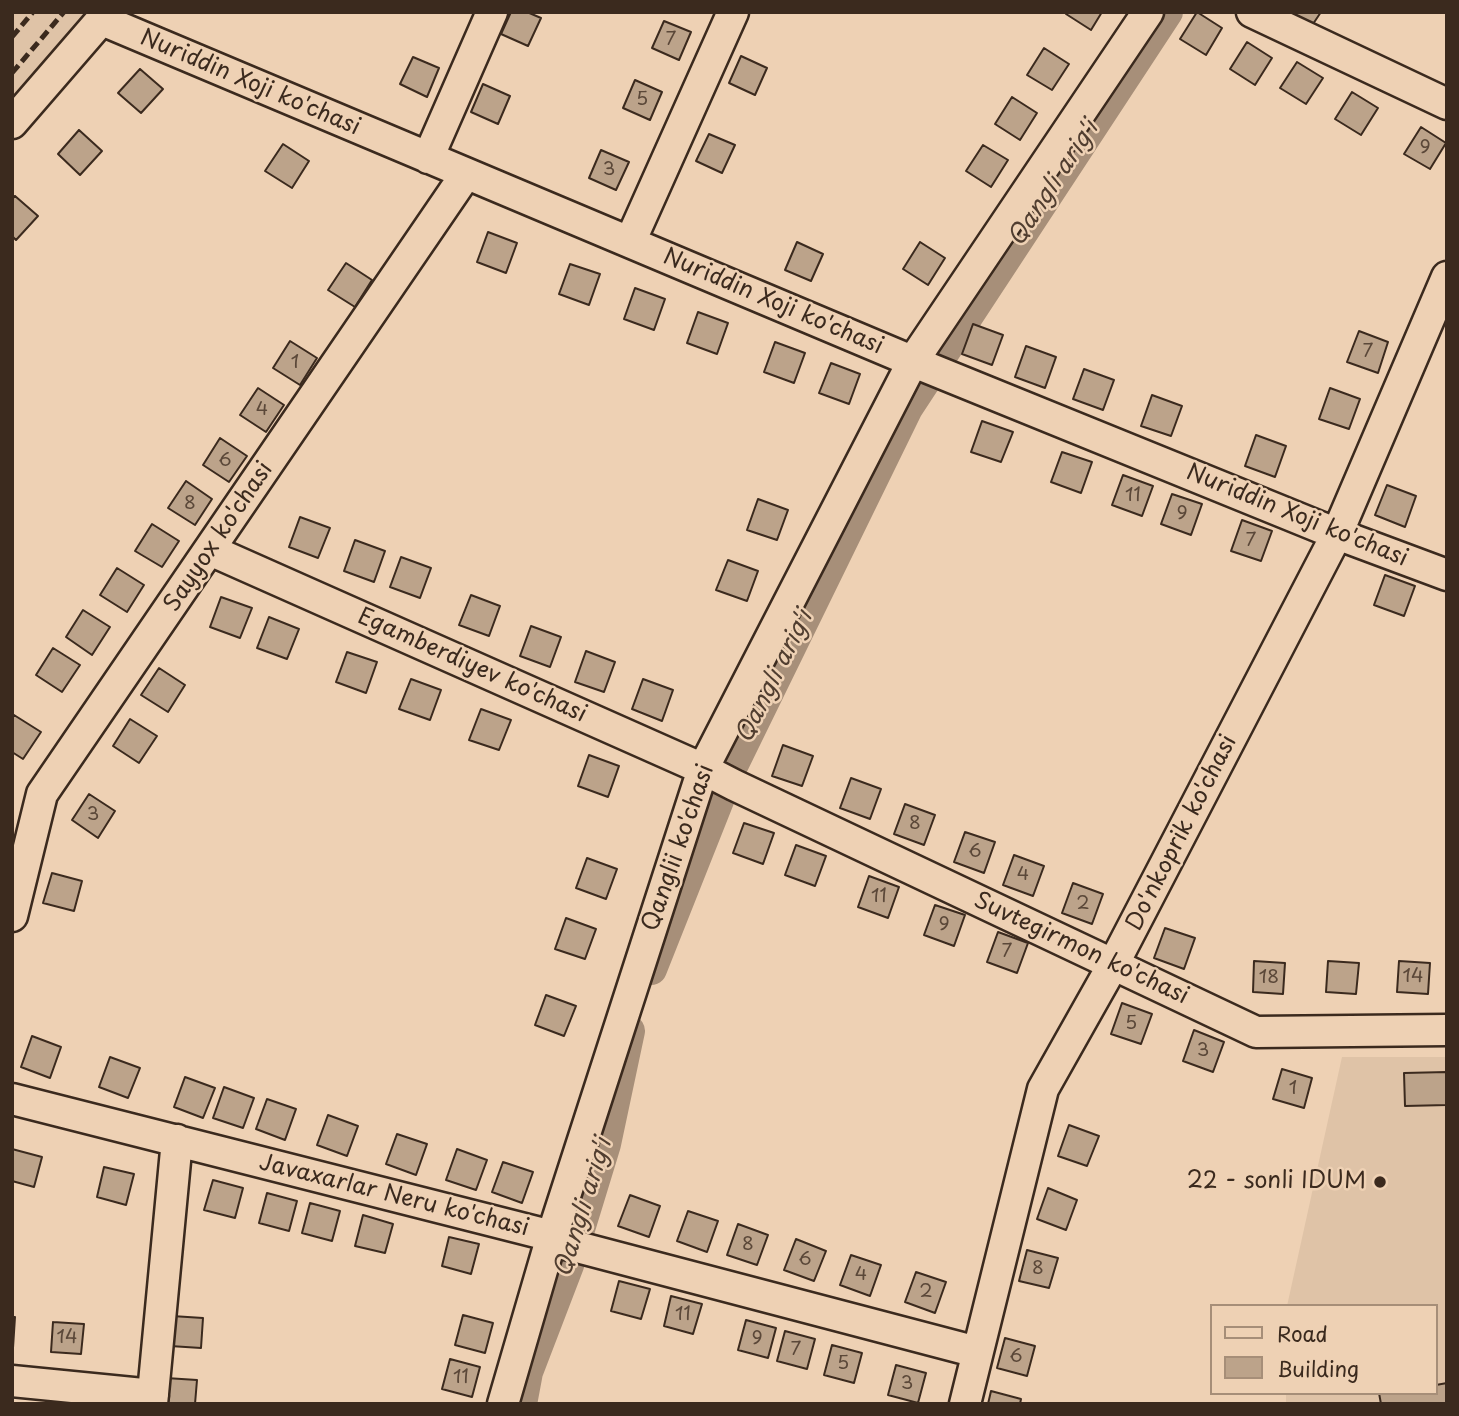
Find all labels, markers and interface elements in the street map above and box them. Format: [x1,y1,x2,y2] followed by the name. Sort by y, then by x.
[136,24,364,142] street label: Nuriddin Xoji ko'chasi
[666,29,676,51] house number: 7
[636,89,648,111] house number: 5
[1003,116,1105,252] water label: Qangli arig'i
[1419,137,1431,159] house number: 9
[603,159,615,181] house number: 3
[659,243,887,361] street label: Nuriddin Xoji ko'chasi
[1363,341,1373,363] house number: 7
[291,352,299,374] house number: 1
[256,399,268,421] house number: 4
[218,450,232,472] house number: 6
[159,457,279,617] street label: Sayyox ko'chasi
[1182,459,1412,573] street label: Nuriddin Xoji ko'chasi
[1125,485,1141,507] house number: 11
[184,493,196,515] house number: 8
[1176,503,1188,525] house number: 9
[1246,530,1256,552] house number: 7
[353,603,591,729] street label: Egamberdiyev ko'chasi
[731,606,819,748] water label: Qangli arig'i
[1121,731,1243,935] street label: Do'nkoprik ko'chasi
[638,761,720,935] street label: Qanglii ko'chasi
[87,804,99,826] house number: 3
[909,813,921,835] house number: 8
[968,841,982,863] house number: 6
[1017,864,1029,886] house number: 4
[871,886,887,908] house number: 11
[969,887,1193,1011] street label: Suvtegirmon ko'chasi
[1076,893,1090,915] house number: 2
[938,914,950,936] house number: 9
[1002,941,1012,963] house number: 7
[1402,966,1424,988] house number: 14
[1259,967,1279,989] house number: 18
[1125,1013,1137,1035] house number: 5
[1197,1040,1209,1062] house number: 3
[1289,1078,1297,1100] house number: 1
[549,1135,619,1281] water label: Qangli arig'i
[256,1149,532,1243] street label: Javaxarlar Neru ko'chasi
[1187,1168,1366,1196] place label: 22 - sonli IDUM
[1372,1174,1388,1190] marker: 22 - sonli IDUM
[742,1234,754,1256] house number: 8
[798,1249,812,1271] house number: 6
[1032,1258,1044,1280] house number: 8
[855,1264,867,1286] house number: 4
[919,1281,933,1303] house number: 2
[675,1304,691,1326] house number: 11
[1210,1304,1438,1395] legend
[1277,1317,1328,1349] text: Road
[56,1327,78,1349] house number: 14
[751,1328,763,1350] house number: 9
[791,1339,801,1361] house number: 7
[1009,1346,1023,1368] house number: 6
[1277,1352,1359,1384] text: Building
[837,1353,849,1375] house number: 5
[453,1367,469,1389] house number: 11
[901,1373,913,1395] house number: 3

